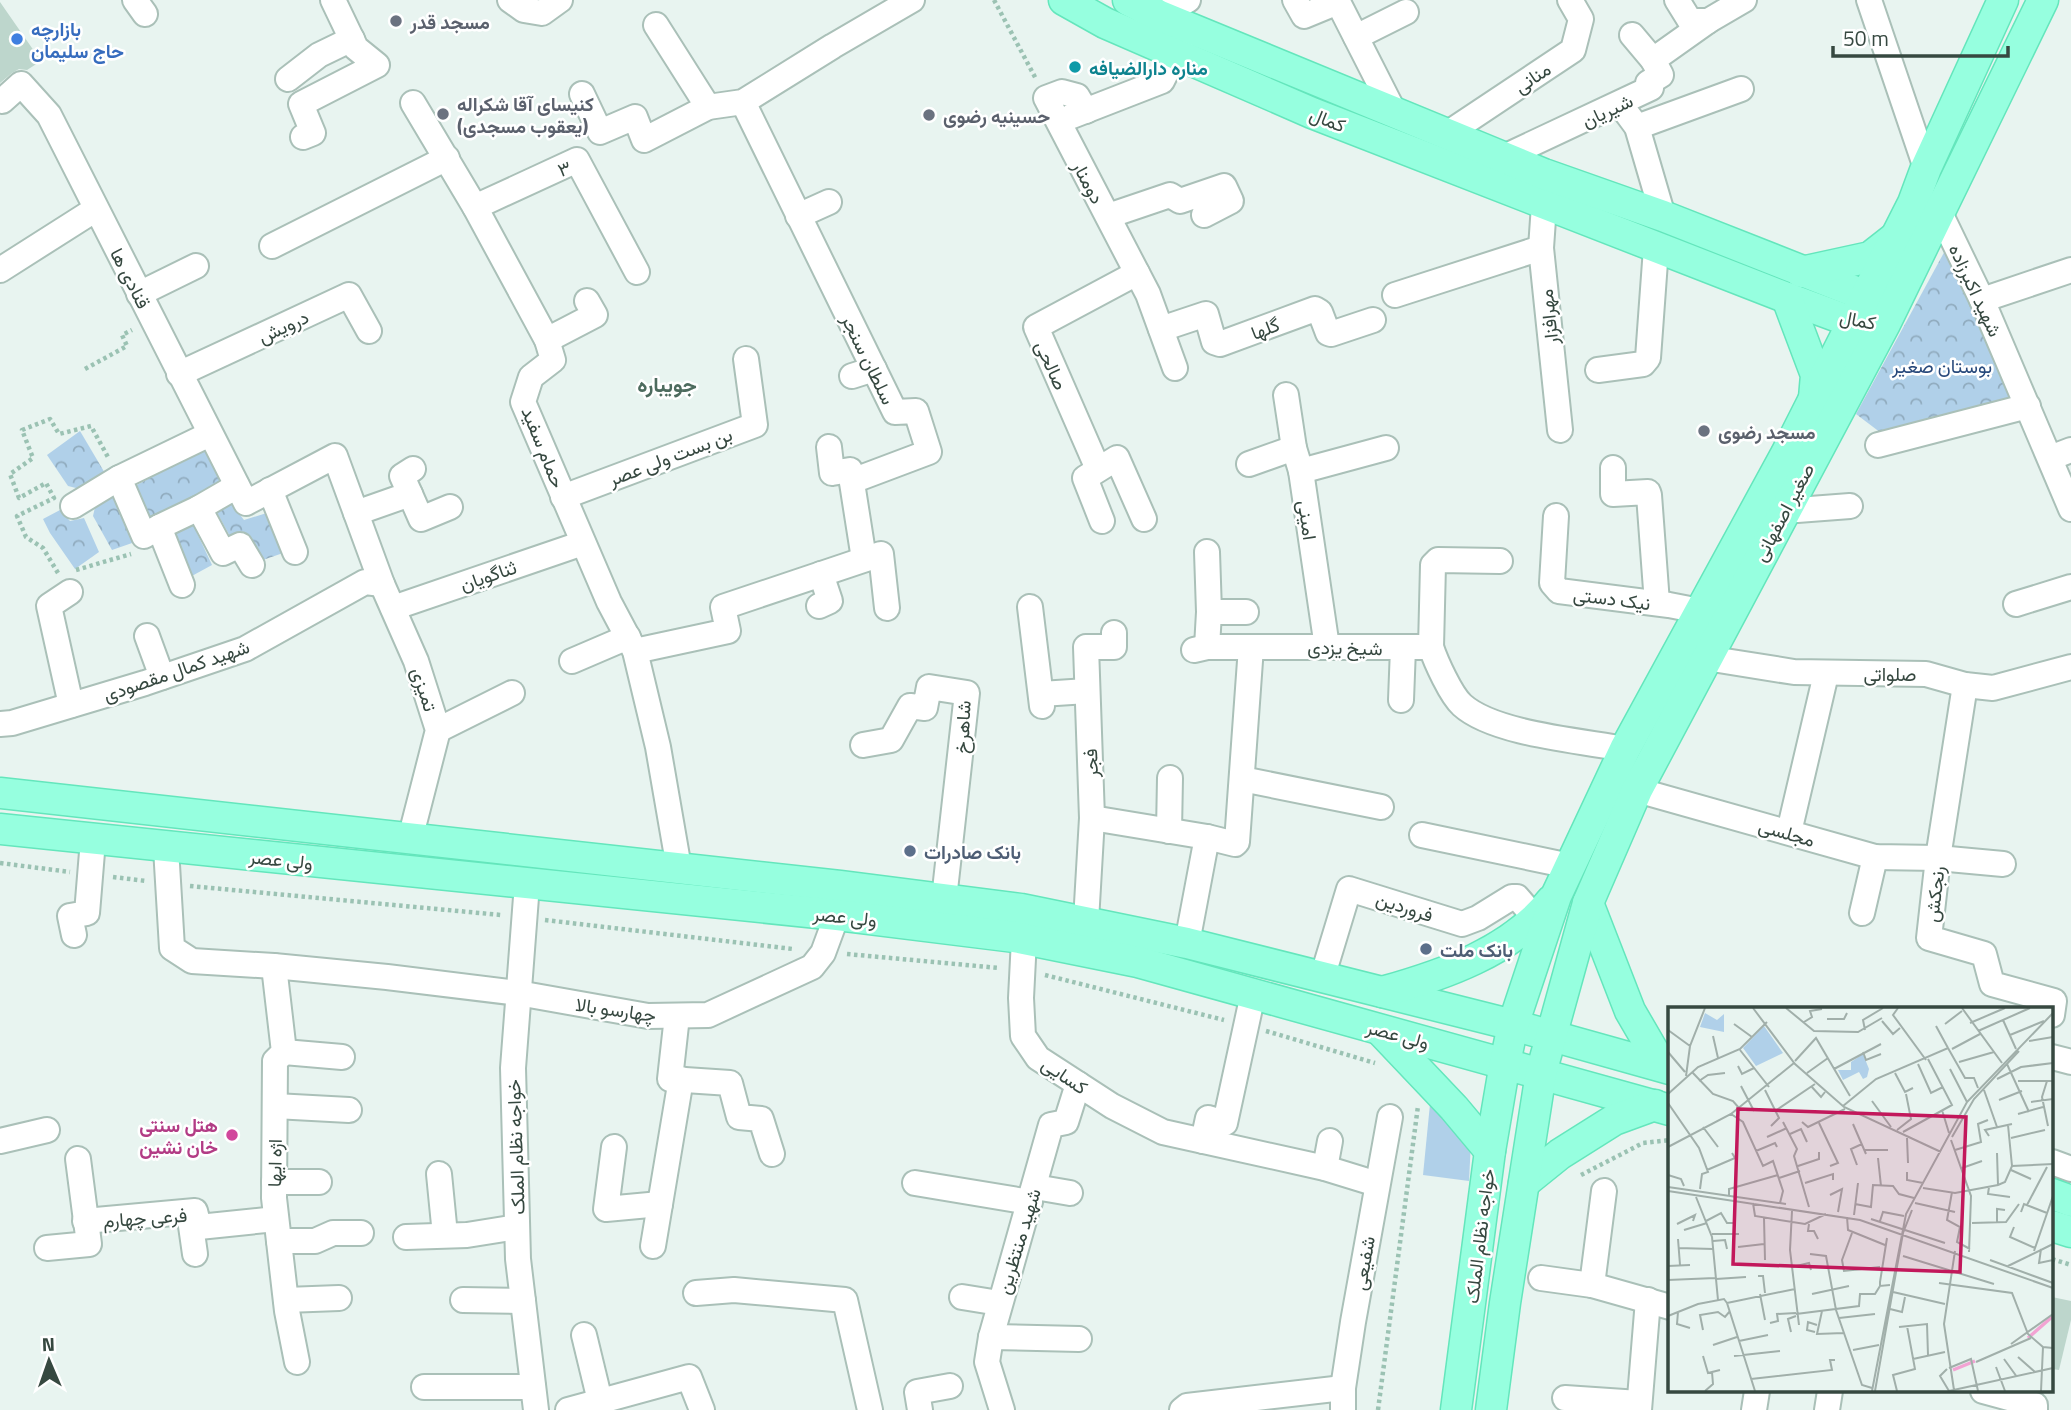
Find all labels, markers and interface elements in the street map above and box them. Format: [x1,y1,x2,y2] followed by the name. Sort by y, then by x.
[409,7,490,36] place label: مسجد قدر
[388,13,404,29] marker: مسجد قدر
[31,14,124,65] place label: بازارچه حاج سلیمان
[1833,14,2008,58] scale bar
[1843,22,1889,54] text: 50 m
[9,31,25,47] marker: بازارچه حاج سلیمان
[1089,53,1208,82] place label: مناره دارالضیافه
[1508,54,1556,100] street label: منانی
[1067,59,1083,75] marker: مناره دارالضیافه
[1577,86,1637,134] street label: شیریان
[457,89,594,140] place label: کنیسای آقا شکراله (یعقوب مسجدی)
[1306,99,1350,139] street label: کمال
[943,101,1050,130] place label: حسینیه رضوی
[435,106,451,122] marker: کنیسای آقا شکراله (یعقوب مسجدی)
[921,107,937,123] marker: حسینیه رضوی
[553,152,575,184] street label: ۳
[1065,154,1112,209] street label: دومنار
[1942,239,2010,341] street label: شهید اکبرزاده
[103,242,159,314] street label: قنادی ها
[1531,288,1565,347] street label: مهرافزار
[1837,301,1879,337] street label: کمال
[253,302,313,350] street label: درویش
[834,308,903,409] street label: سلطان سنجر
[1246,309,1284,347] street label: گلها
[1028,336,1076,394] street label: صالحی
[1891,351,1992,380] park label: بوستان صغیر
[637,368,697,400] district label: جویباره
[515,402,573,492] street label: حمام سفید
[1718,417,1816,446] place label: مسجد رضوی
[603,419,736,493] street label: بن بست ولی عصر
[1696,423,1712,439] marker: مسجد رضوی
[1745,458,1821,566] street label: صغیر اصفهانی
[1291,498,1325,542] street label: امینی
[456,552,520,598] street label: ثناگویان
[1572,579,1652,617] street label: نیک دستی
[99,631,253,709] street label: شهید کمال مقصودی
[1307,632,1383,662] street label: شیخ یزدی
[1864,659,1916,688] street label: صلواتی
[404,663,446,715] street label: تمیزی
[946,700,978,754] street label: شاهرخ
[1075,748,1105,779] street label: فجر
[1755,810,1819,854] street label: مجلسی
[924,837,1021,866] place label: بانک صادرات
[247,841,314,877] street label: ولی عصر
[902,843,918,859] marker: بانک صادرات
[1916,864,1952,924] street label: رنجکش
[1373,883,1437,929] street label: فروردین
[811,898,878,934] street label: ولی عصر
[1440,935,1513,964] place label: بانک ملت
[1418,941,1434,957] marker: بانک ملت
[574,989,658,1029] street label: چهارسو بالا
[1668,1007,2054,1392] inset map
[1362,1011,1433,1056] street label: ولی عصر
[1036,1049,1094,1101] street label: کسایی
[498,1079,532,1215] street label: خواجه نظام الملک
[139,1110,218,1161] place label: هتل سنتی خان نشین
[224,1127,240,1143] marker: هتل سنتی خان نشین
[259,1139,289,1187] street label: اژه ایها
[1456,1167,1502,1305] street label: خواجه نظام الملک
[988,1184,1048,1298] street label: شهید منتظرین
[102,1200,188,1234] street label: فرعی چهارم
[1344,1234,1382,1292] street label: شفیعی
[14,1326,84,1396] north arrow
[41,1329,55,1358] text: N

